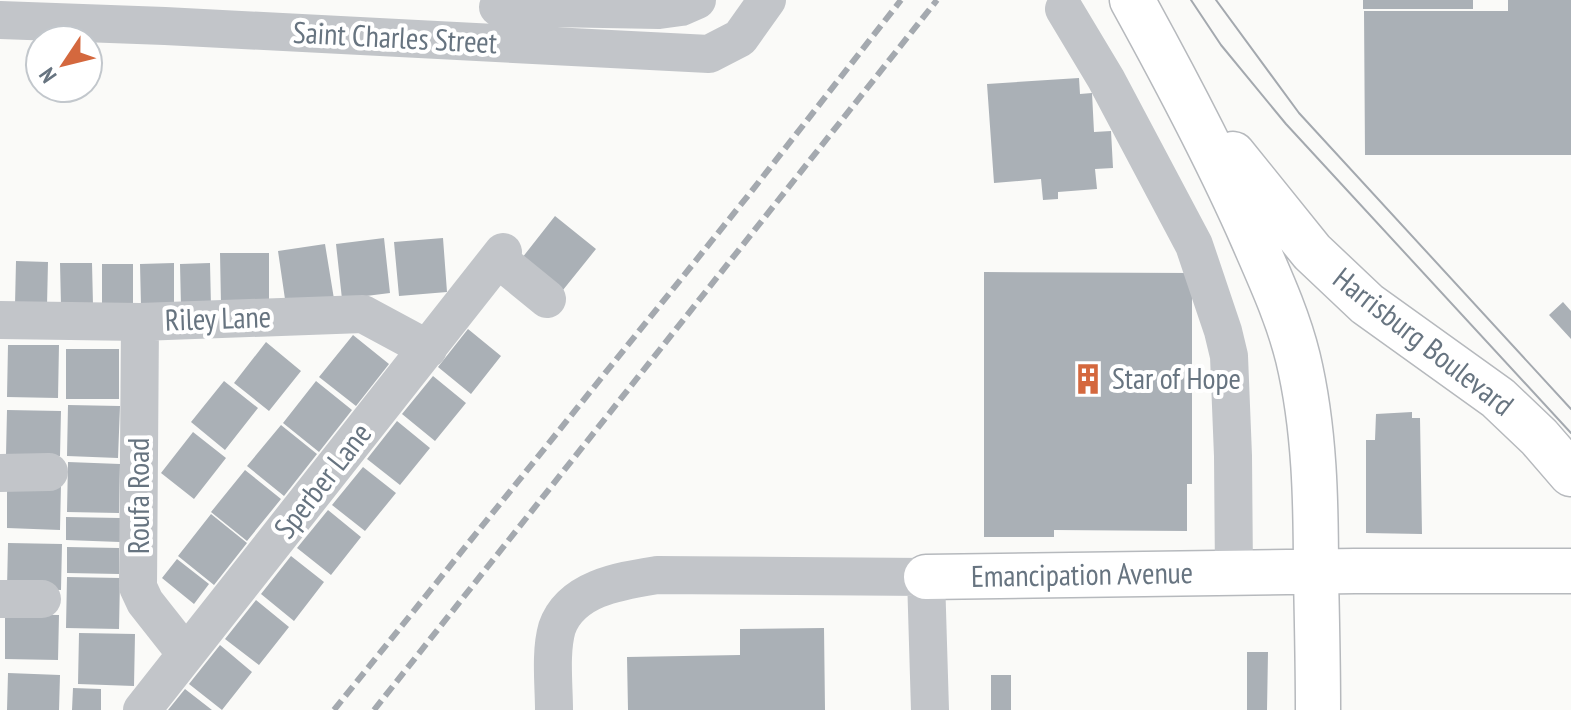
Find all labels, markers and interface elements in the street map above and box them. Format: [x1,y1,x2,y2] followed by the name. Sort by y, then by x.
[292,12,499,61] street label: Saint Charles Street
[24,24,104,104] north arrow
[33,63,62,88] text: N
[1326,258,1522,423] street label: Harrisburg Boulevard
[164,296,272,339] street label: Riley Lane
[1112,358,1241,397] place label: Star of Hope
[1071,362,1105,396] building icon: Star of Hope
[265,414,379,546] street label: Sperber Lane
[118,438,157,554] street label: Roufa Road
[971,552,1193,595] street label: Emancipation Avenue

